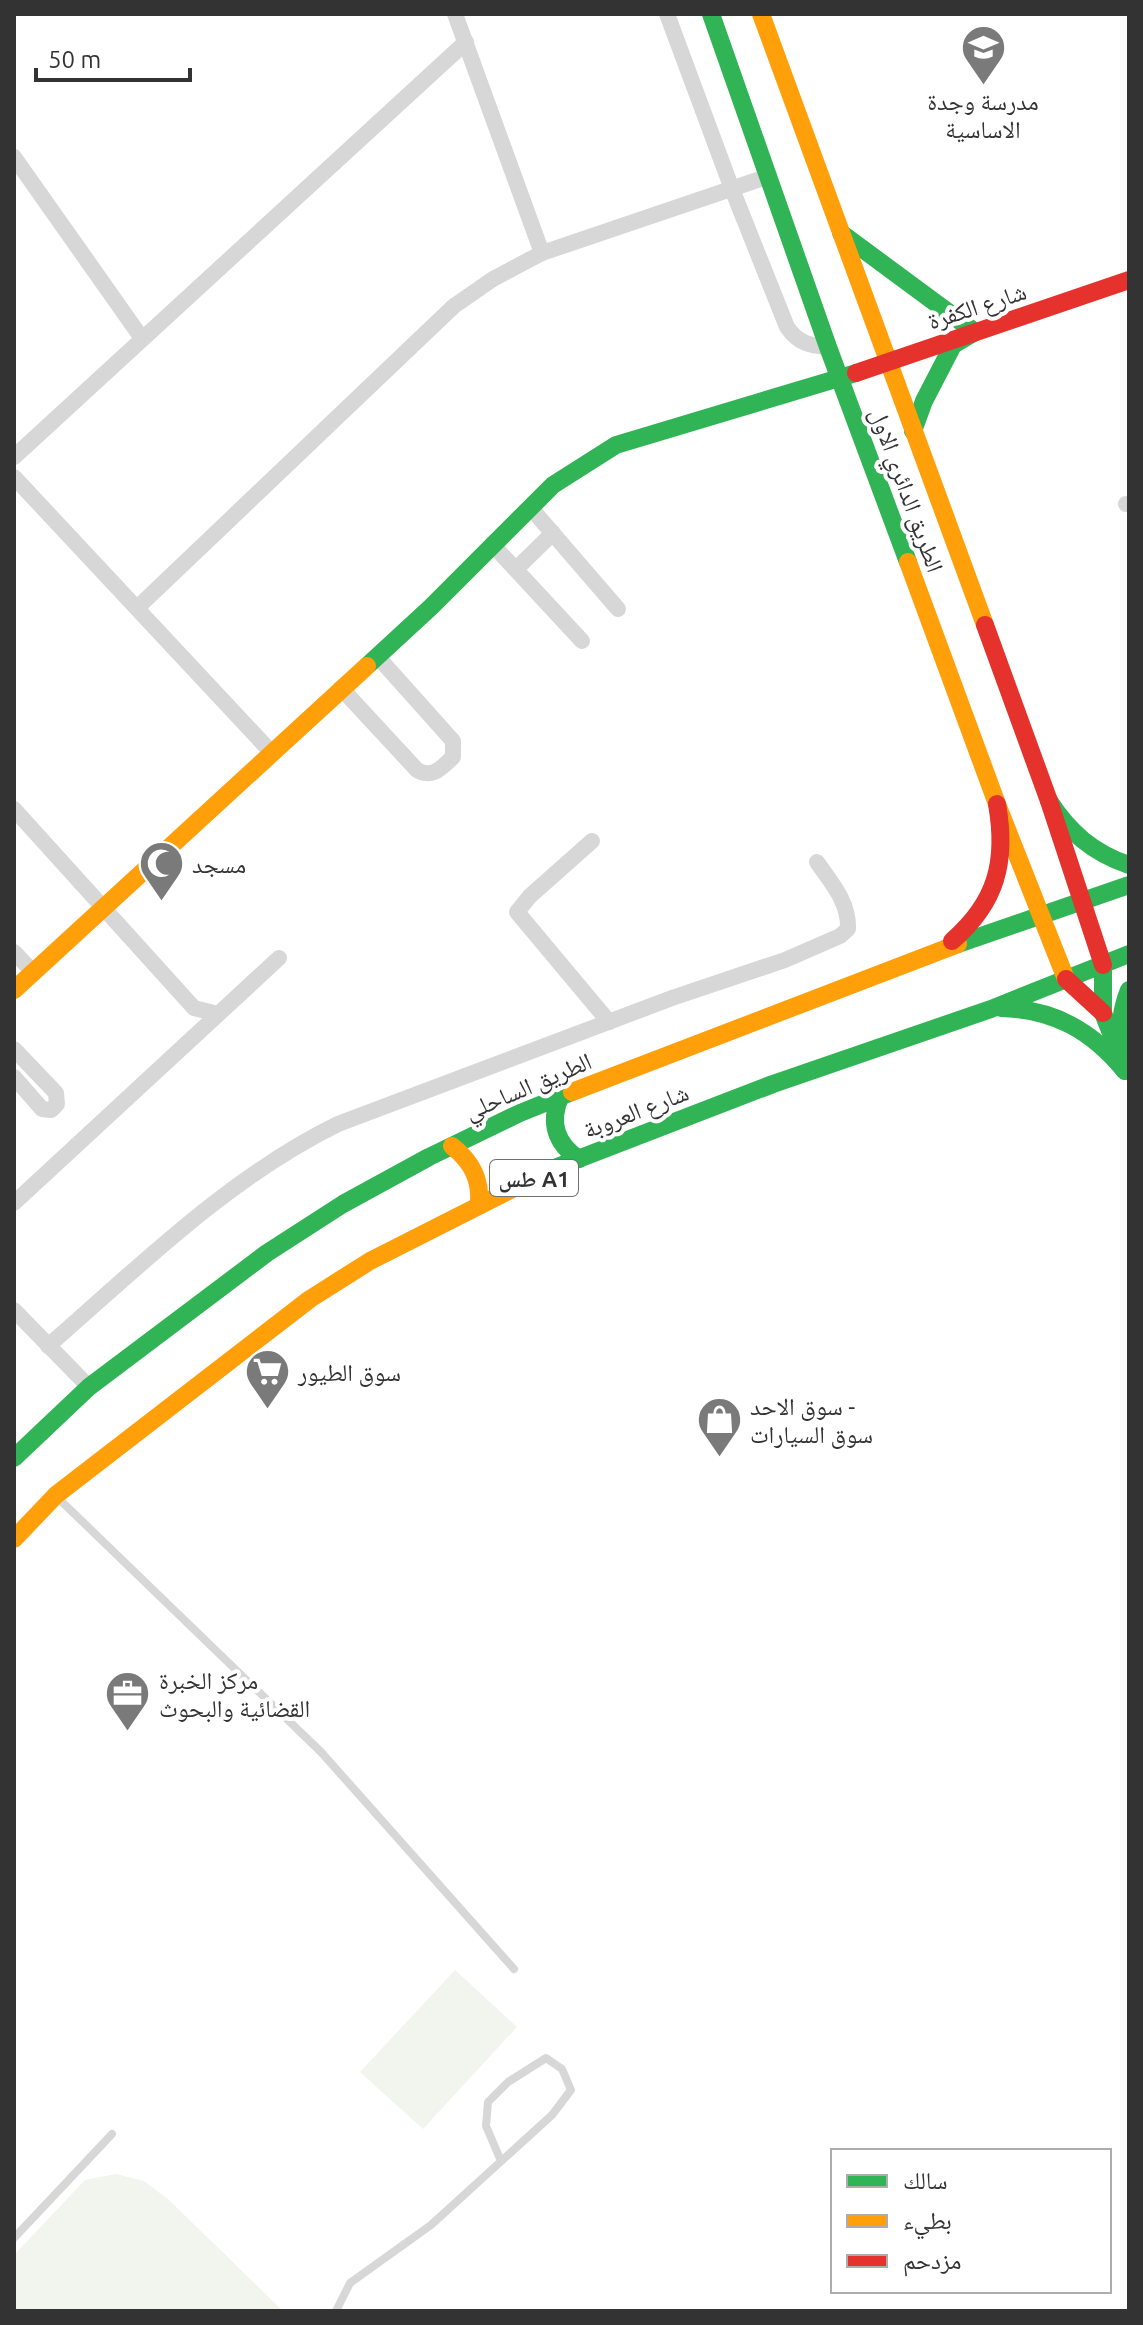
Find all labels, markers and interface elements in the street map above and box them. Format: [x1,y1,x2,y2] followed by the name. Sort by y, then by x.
[959,23,1007,86] school or university icon: مدرسة وجدة الاساسية
[36,32,190,82] scale bar
[48,46,101,73] text: 50 m
[927,88,1039,143] place label: مدرسة وجدة الاساسية
[924,277,1030,336] street label: شارع الكفرة
[859,404,949,578] street label: الطريق الدائري الاول
[137,840,185,903] mosque icon: مسجد
[192,851,246,878] place label: مسجد
[461,1047,598,1130] street label: الطريق الساحلي
[580,1079,693,1145] street label: شارع العروبة
[490,1160,578,1196] road number: طس A1
[243,1348,291,1411] supermarket icon: سوق الطيور
[297,1359,401,1387] place label: سوق الطيور
[750,1393,873,1449] place label: سوق الاحد - سوق السيارات
[695,1396,743,1459] shop icon: سوق الاحد - سوق السيارات
[159,1667,310,1722] place label: مركز الخبرة القضائية والبحوث
[104,1670,152,1733] office icon: مركز الخبرة القضائية والبحوث
[831,2149,1111,2293] legend
[903,2167,948,2194] text: سالك
[903,2207,952,2240] text: بطيء
[903,2247,962,2277] text: مزدحم

